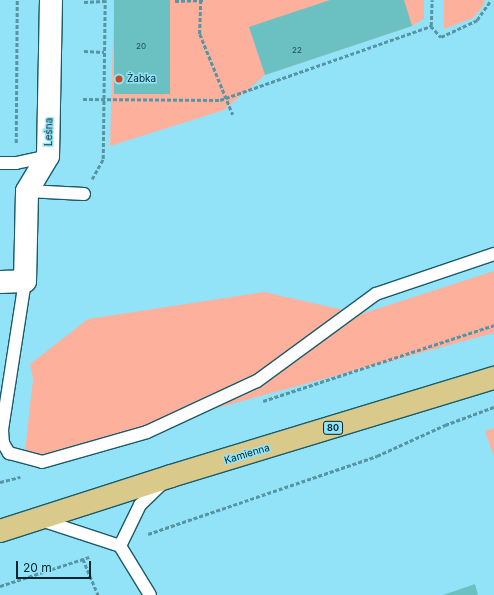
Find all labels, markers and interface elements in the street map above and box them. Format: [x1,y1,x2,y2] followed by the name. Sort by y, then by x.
[136,42,146,52] house number: 20
[292,46,302,56] house number: 22
[127,73,156,85] place label: Żabka
[114,74,124,84] marker: Żabka
[43,118,55,146] street label: Leśna
[323,421,343,435] road number: 80
[223,441,271,467] street label: Kamienna
[18,553,93,579] scale bar
[23,560,52,575] text: 20 m

